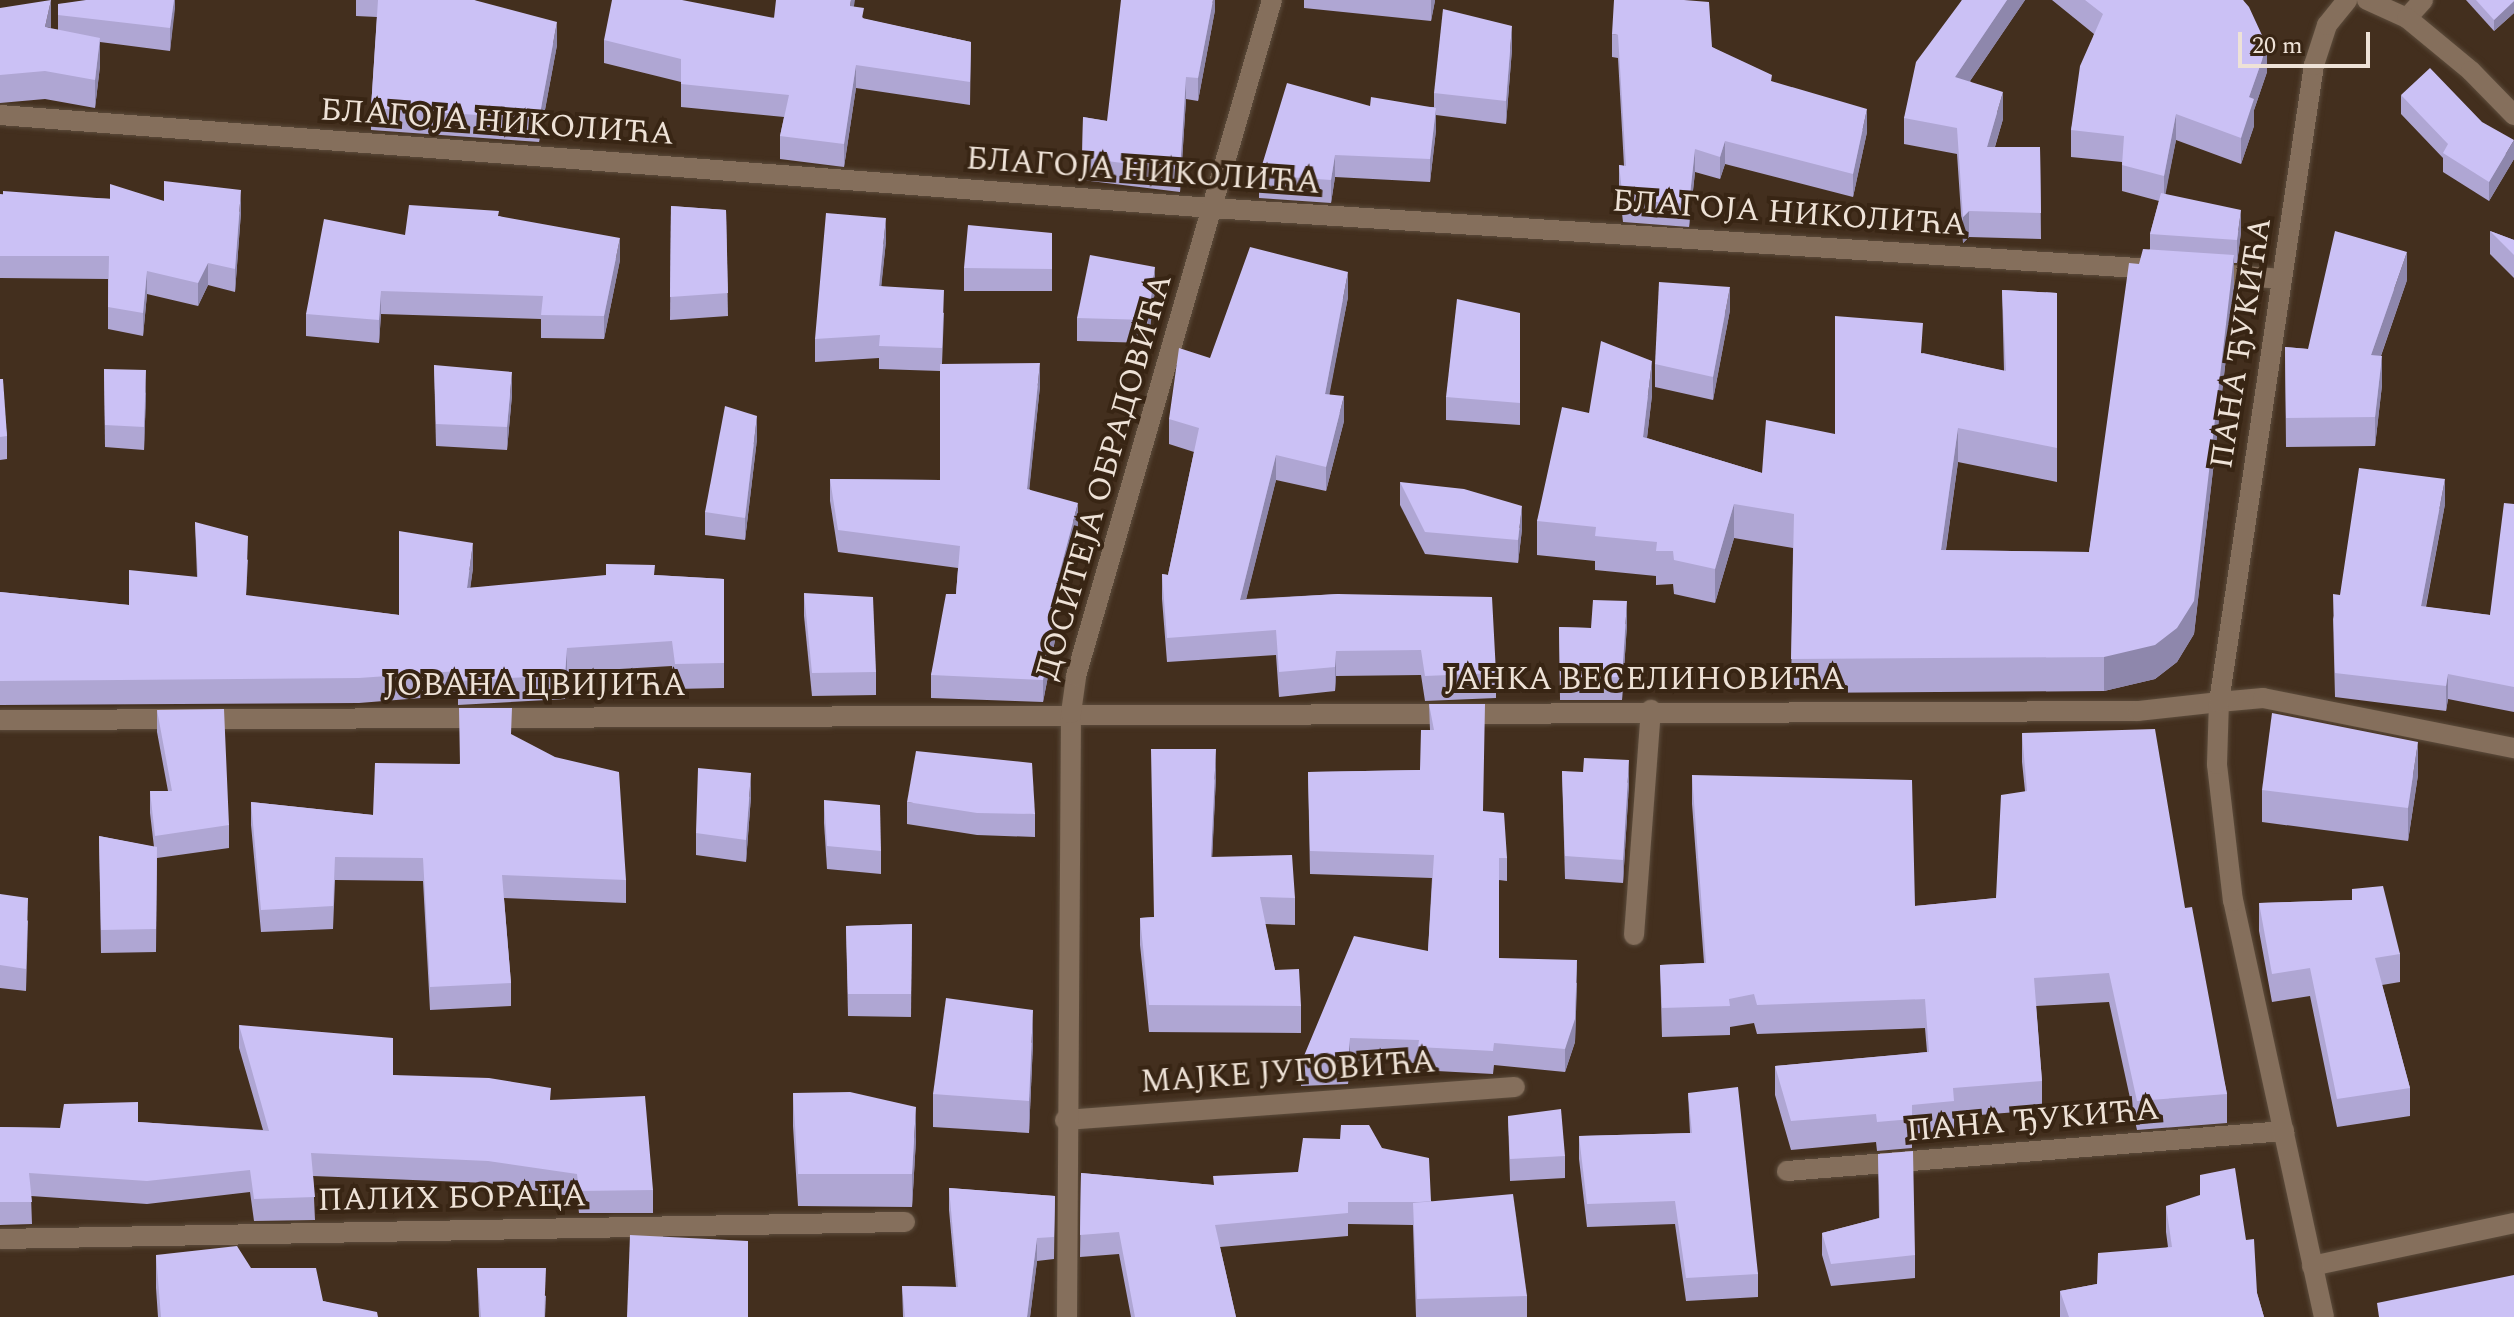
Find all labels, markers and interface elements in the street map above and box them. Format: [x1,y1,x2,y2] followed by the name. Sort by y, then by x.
[2242,16,2374,66] scale bar
[2252,28,2303,64] text: 20 m
[319,91,675,155] street label: БЛАГОЈА НИКОЛИЋА
[965,140,1321,204] street label: БЛАГОЈА НИКОЛИЋА
[1611,182,1967,246] street label: БЛАГОЈА НИКОЛИЋА
[2203,215,2281,471] street label: ПАНА ЂУКИЋА
[1029,270,1181,684] street label: ДОСИТЕЈА ОБРАДОВИЋА
[1445,661,1845,699] street label: ЈАНКА ВЕСЕЛИНОВИЋА
[384,667,686,705] street label: ЈОВАНА ЦВИЈИЋА
[1139,1044,1437,1102] street label: МАЈКЕ ЈУГОВИЋА
[1905,1091,2161,1151] street label: ПАНА ЂУКИЋА
[317,1177,587,1221] street label: ПАЛИХ БОРАЦА

